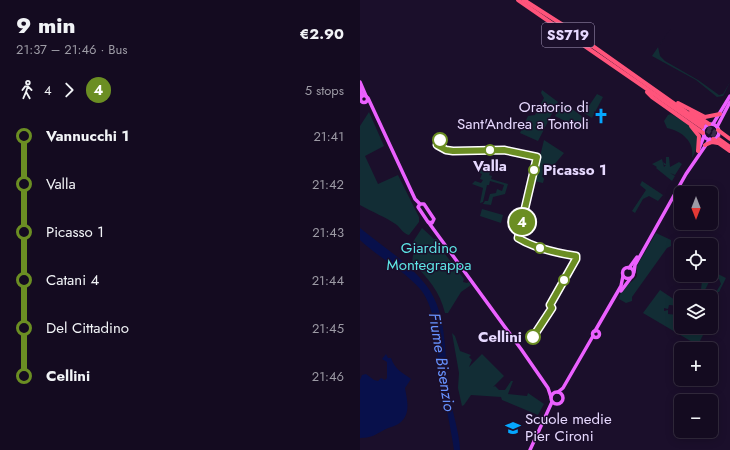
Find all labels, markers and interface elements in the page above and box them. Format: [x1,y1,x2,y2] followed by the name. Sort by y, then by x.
[16,9,75,41] text: 9 min
[300,23,344,45] text: €2.90
[542,23,594,47] road number: SS719
[16,40,128,59] text: 21:37 – 21:46 · Bus
[16,79,38,101] icon: walk
[58,79,80,101] icon: forward
[94,80,103,100] text: 4
[44,81,52,100] text: 4
[305,81,344,100] text: 5 stops
[457,96,589,135] place label: Oratorio di Sant'Andrea a Tontoli
[592,107,610,125] church icon: Oratorio di Sant'Andrea a Tontoli
[46,125,129,147] text: Vannucchi 1
[313,127,344,146] text: 21:41
[432,132,448,148] unlabelled marker
[484,144,496,156] marker: Valla
[472,155,507,177] place label: Valla
[543,159,607,181] place label: Picasso 1
[528,164,540,176] marker: Picasso 1
[46,173,76,195] text: Valla
[312,175,344,194] text: 21:42
[674,186,718,230] north arrow
[674,186,718,438] map controls
[509,209,535,235] line badge: 4
[517,212,527,232] text: 4
[46,221,104,243] text: Picasso 1
[312,223,344,242] text: 21:43
[387,237,471,276] park label: Giardino Montegrappa
[674,238,718,282] button: locate
[534,242,546,254] unlabelled marker
[46,269,99,291] text: Catani 4
[312,271,344,290] text: 21:44
[558,274,570,286] unlabelled marker
[674,290,718,334] button: layers
[423,311,461,414] water label: Fiume Bisenzio
[46,317,129,339] text: Del Cittadino
[312,319,344,338] text: 21:45
[478,326,522,348] place label: Cellini
[525,329,541,345] marker: Cellini
[674,342,718,386] button: +
[46,365,90,387] text: Cellini
[312,367,344,386] text: 21:46
[674,394,718,438] button: −
[525,408,612,447] place label: Scuole medie Pier Cironi
[504,419,522,437] school or university icon: Scuole medie Pier Cironi

